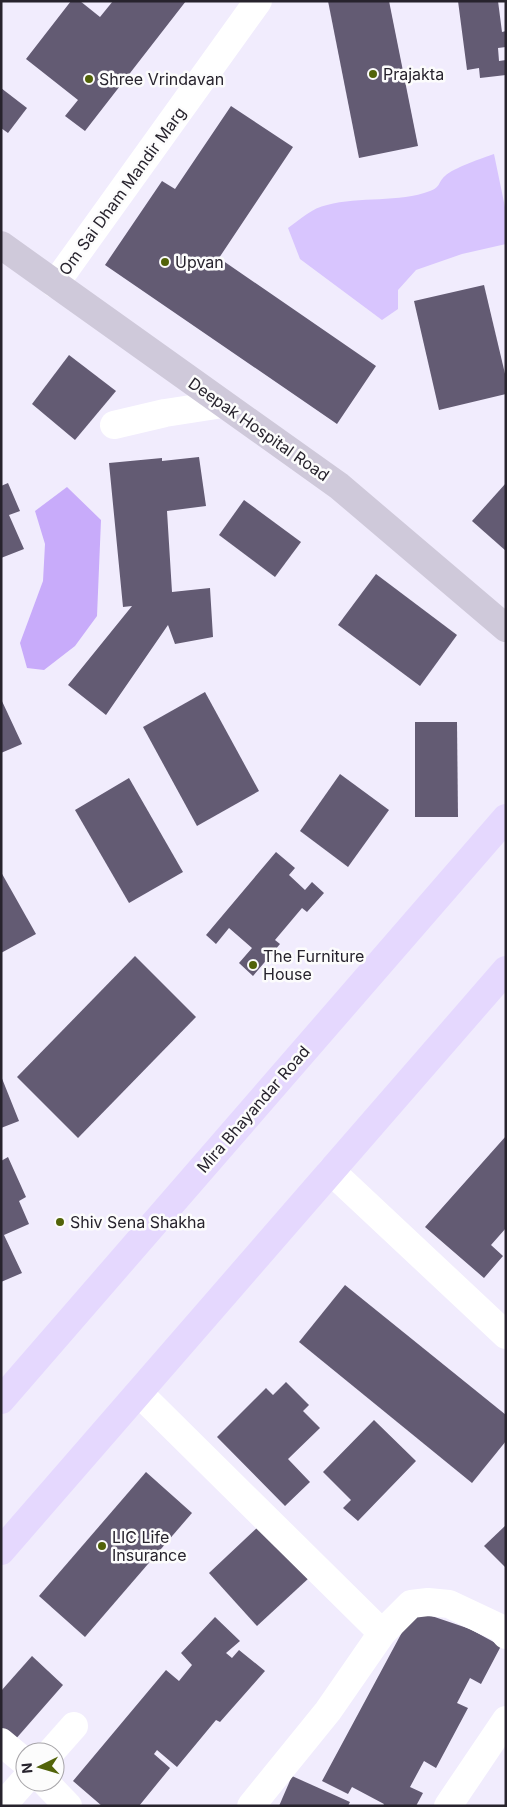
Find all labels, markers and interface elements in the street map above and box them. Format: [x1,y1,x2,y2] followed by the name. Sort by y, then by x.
[383,64,444,84] place label: Prajakta
[367,68,379,80] marker: Prajakta
[99,69,224,89] place label: Shree Vrindavan
[83,73,95,85] marker: Shree Vrindavan
[54,103,190,279] street label: Om Sai Dham Mandir Marg
[175,252,224,272] place label: Upvan
[159,256,171,268] marker: Upvan
[185,373,333,485] street label: Deepak Hospital Road
[263,946,364,984] place label: The Furniture House
[247,959,259,971] marker: The Furniture House
[192,1041,314,1177] street label: Mira Bhayandar Road
[70,1212,206,1232] place label: Shiv Sena Shakha
[54,1216,66,1228] marker: Shiv Sena Shakha
[112,1527,187,1565] place label: LIC Life Insurance
[96,1540,108,1552] marker: LIC Life Insurance
[15,1742,65,1792] north arrow
[18,1762,35,1774] text: N

